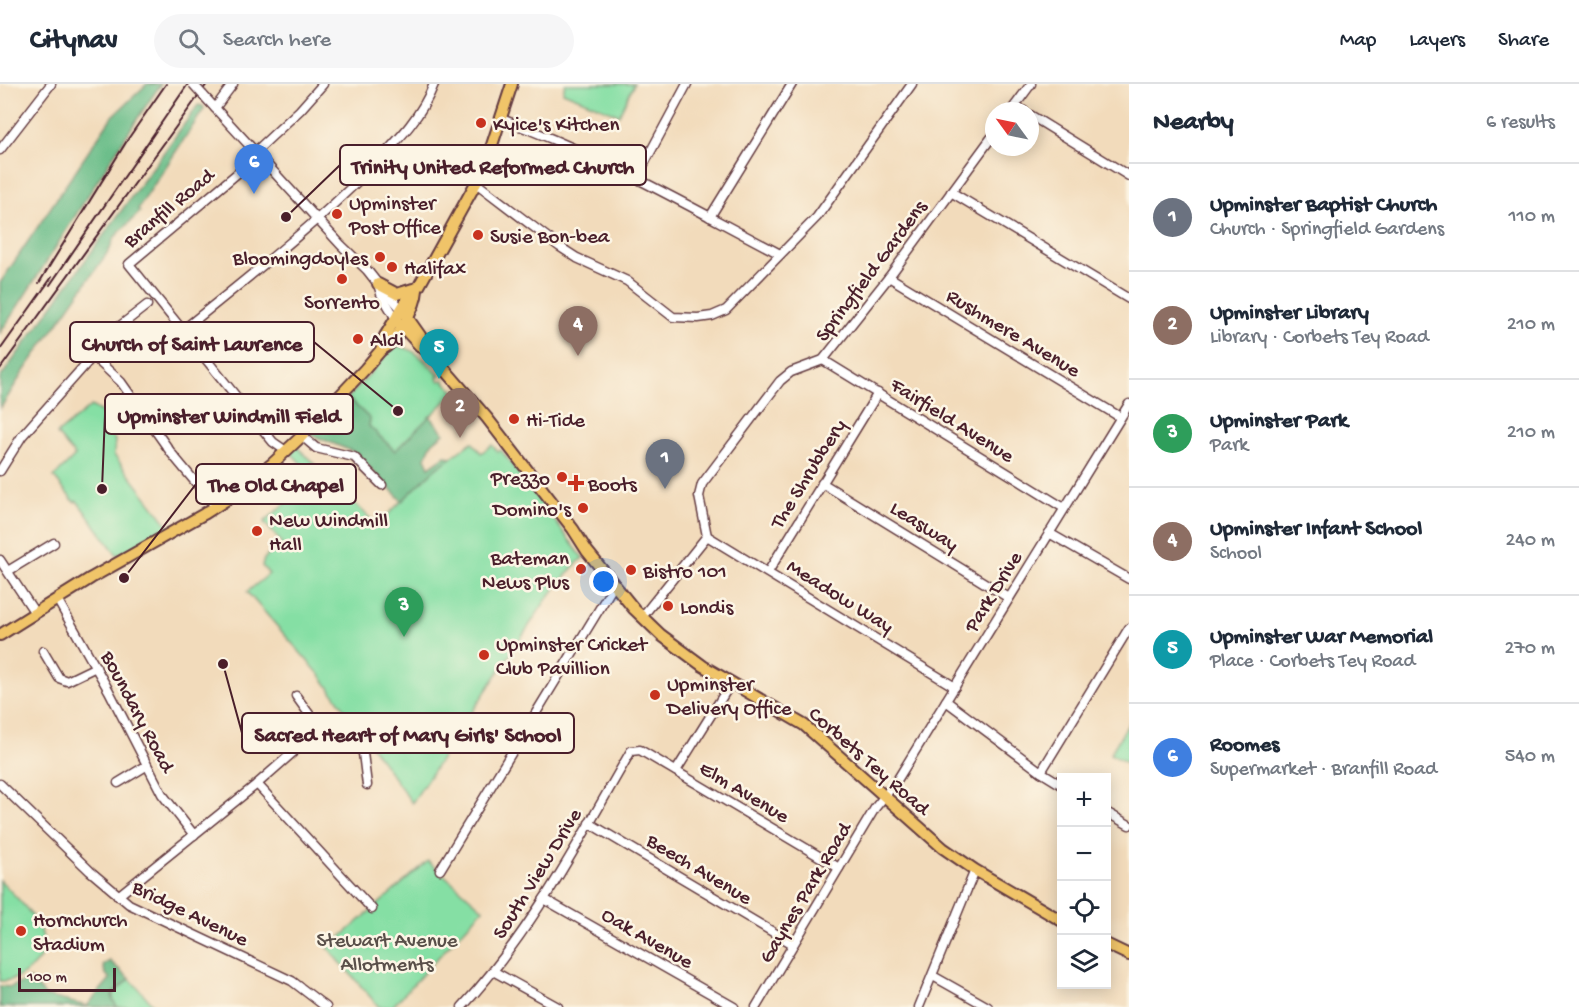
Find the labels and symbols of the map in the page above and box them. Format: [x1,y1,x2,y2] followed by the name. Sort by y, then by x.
[985,102,1039,156] north arrow
[493,114,619,139] place label: Kyice's Kitchen
[474,116,488,130] marker: Kyice's Kitchen
[234,144,274,194] pin: 6
[340,145,646,185] callout: Trinity United Reformed Church
[350,156,635,182] text: Trinity United Reformed Church
[119,163,222,256] street label: Branfill Road
[348,193,442,242] place label: Upminster Post Office
[811,195,935,348] street label: Springfield Gardens
[330,207,344,221] marker: Upminster Post Office
[490,226,611,251] place label: Susie Bon-bea
[471,228,485,242] marker: Susie Bon-bea
[232,248,369,273] place label: Bloomingdoyles
[373,250,387,264] marker: Bloomingdoyles
[404,258,466,283] place label: Halifax
[385,260,399,274] marker: Halifax
[335,272,349,286] marker: Sorrento
[941,285,1085,385] street label: Rushmere Avenue
[304,292,380,317] place label: Sorrento
[558,306,598,356] pin: 4
[70,322,314,362] callout: Church of Saint Laurence
[370,330,404,355] place label: Aldi
[420,330,458,379] pin: 5
[351,332,365,346] marker: Aldi
[81,333,303,359] text: Church of Saint Laurence
[884,373,1019,471] street label: Fairfield Avenue
[440,388,480,438] pin: 2
[105,394,353,434] callout: Upminster Windmill Field
[117,405,343,431] text: Upminster Windmill Field
[526,410,586,435] place label: Hi-Tide
[507,412,521,426] marker: Hi-Tide
[766,416,853,535] street label: The Shrubbery
[646,440,684,489] pin: 1
[196,464,356,504] callout: The Old Chapel
[490,468,550,493] place label: Prezzo
[555,470,569,484] marker: Prezzo
[206,474,344,500] text: The Old Chapel
[587,474,638,499] place label: Boots
[569,476,583,490] marker: Boots
[884,497,962,559] street label: Leasway
[491,499,572,524] place label: Domino's
[576,501,590,515] marker: Domino's
[269,510,388,559] place label: New Windmill Hall
[250,524,264,538] marker: New Windmill Hall
[960,547,1030,639] street label: Park Drive
[482,548,570,597] place label: Bateman News Plus
[781,555,897,641] street label: Meadow Way
[642,561,727,586] place label: Bistro 101
[574,562,588,576] marker: Bateman News Plus
[624,563,638,577] marker: Bistro 101
[589,567,618,596] your location
[384,588,424,637] pin: 3
[680,597,734,622] place label: Londis
[661,599,675,613] marker: Londis
[496,634,649,683] place label: Upminster Cricket Club Pavillion
[93,647,179,779] street label: Boundary Road
[477,648,491,662] marker: Upminster Cricket Club Pavillion
[665,674,793,723] place label: Upminster Delivery Office
[648,688,662,702] marker: Upminster Delivery Office
[802,703,935,823] street label: Corbets Tey Road
[242,713,574,753] callout: Sacred Heart of Mary Girls' School
[254,724,562,750] text: Sacred Heart of Mary Girls' School
[694,757,794,831] street label: Elm Avenue
[489,804,590,945] street label: South View Drive
[755,817,860,969] street label: Gaynes Park Road
[640,829,757,913] street label: Beech Avenue
[126,876,253,954] street label: Bridge Avenue
[596,904,698,977] street label: Oak Avenue
[33,910,127,959] place label: Hornchurch Stadium
[14,924,28,938] marker: Hornchurch Stadium
[316,930,459,979] park label: Stewart Avenue Allotments
[18,965,116,992] scale bar

